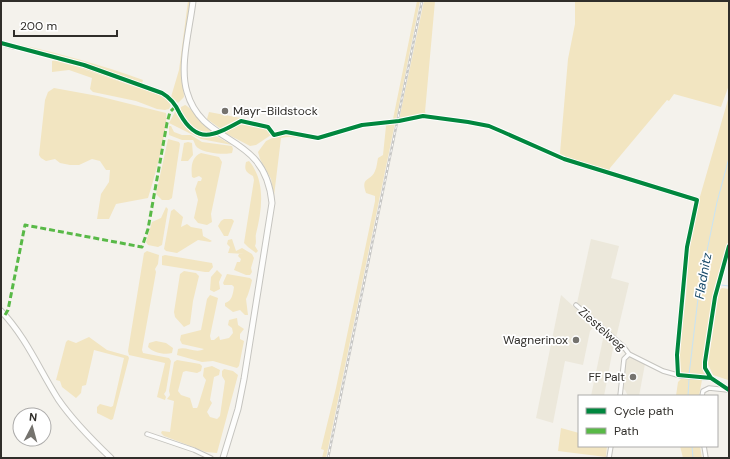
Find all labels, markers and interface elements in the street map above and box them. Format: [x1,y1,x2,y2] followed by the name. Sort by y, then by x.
[14,12,117,38] scale bar
[20,18,57,34] text: 200 m
[233,103,318,119] place label: Mayr-Bildstock
[220,106,230,116] marker: Mayr-Bildstock
[691,251,716,300] water label: Fladnitz
[575,304,629,355] street label: Ziestelweg
[503,332,568,348] place label: Wagnerinox
[571,335,581,345] marker: Wagnerinox
[588,369,625,385] place label: FF Palt
[628,372,638,382] marker: FF Palt
[578,395,718,447] legend
[614,403,674,419] text: Cycle path
[12,407,52,447] north arrow
[28,410,38,424] text: N
[614,423,639,439] text: Path

